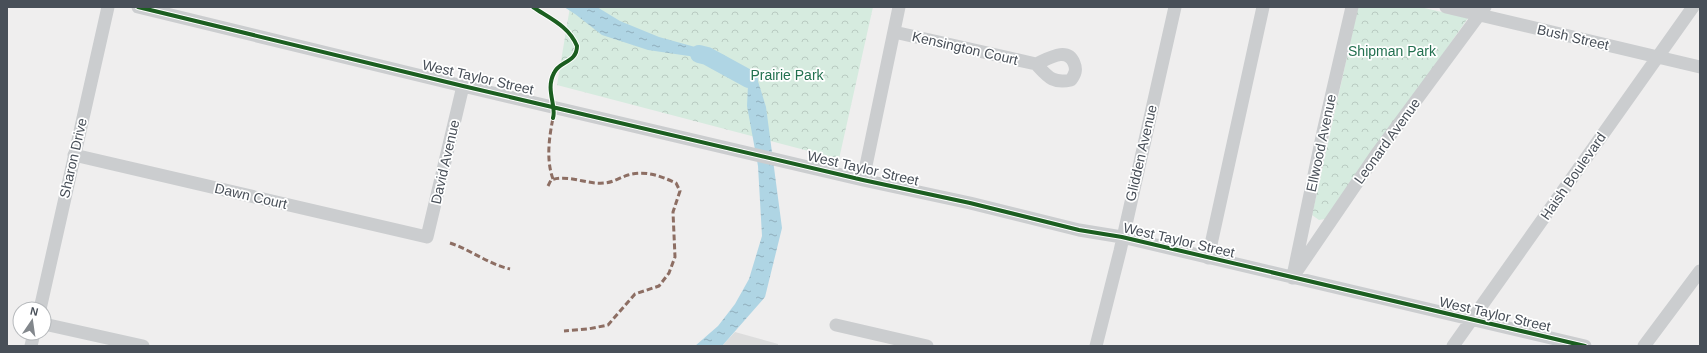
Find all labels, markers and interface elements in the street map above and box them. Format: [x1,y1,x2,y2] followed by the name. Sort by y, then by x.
[1536,21,1611,53] street label: Bush Street
[910,28,1020,68] street label: Kensington Court
[1348,43,1437,59] park label: Shipman Park
[421,56,535,98] street label: West Taylor Street
[750,67,825,83] park label: Prairie Park
[1303,93,1339,193] street label: Ellwood Avenue
[1351,95,1423,187] street label: Leonard Avenue
[1122,103,1160,203] street label: Glidden Avenue
[56,116,90,200] street label: Sharon Drive
[428,118,463,206] street label: David Avenue
[1537,129,1609,223] street label: Haish Boulevard
[806,147,920,189] street label: West Taylor Street
[213,180,289,212] street label: Dawn Court
[1122,219,1236,261] street label: West Taylor Street
[1438,293,1552,335] street label: West Taylor Street
[12,301,52,341] north arrow
[29,305,40,318] text: N

